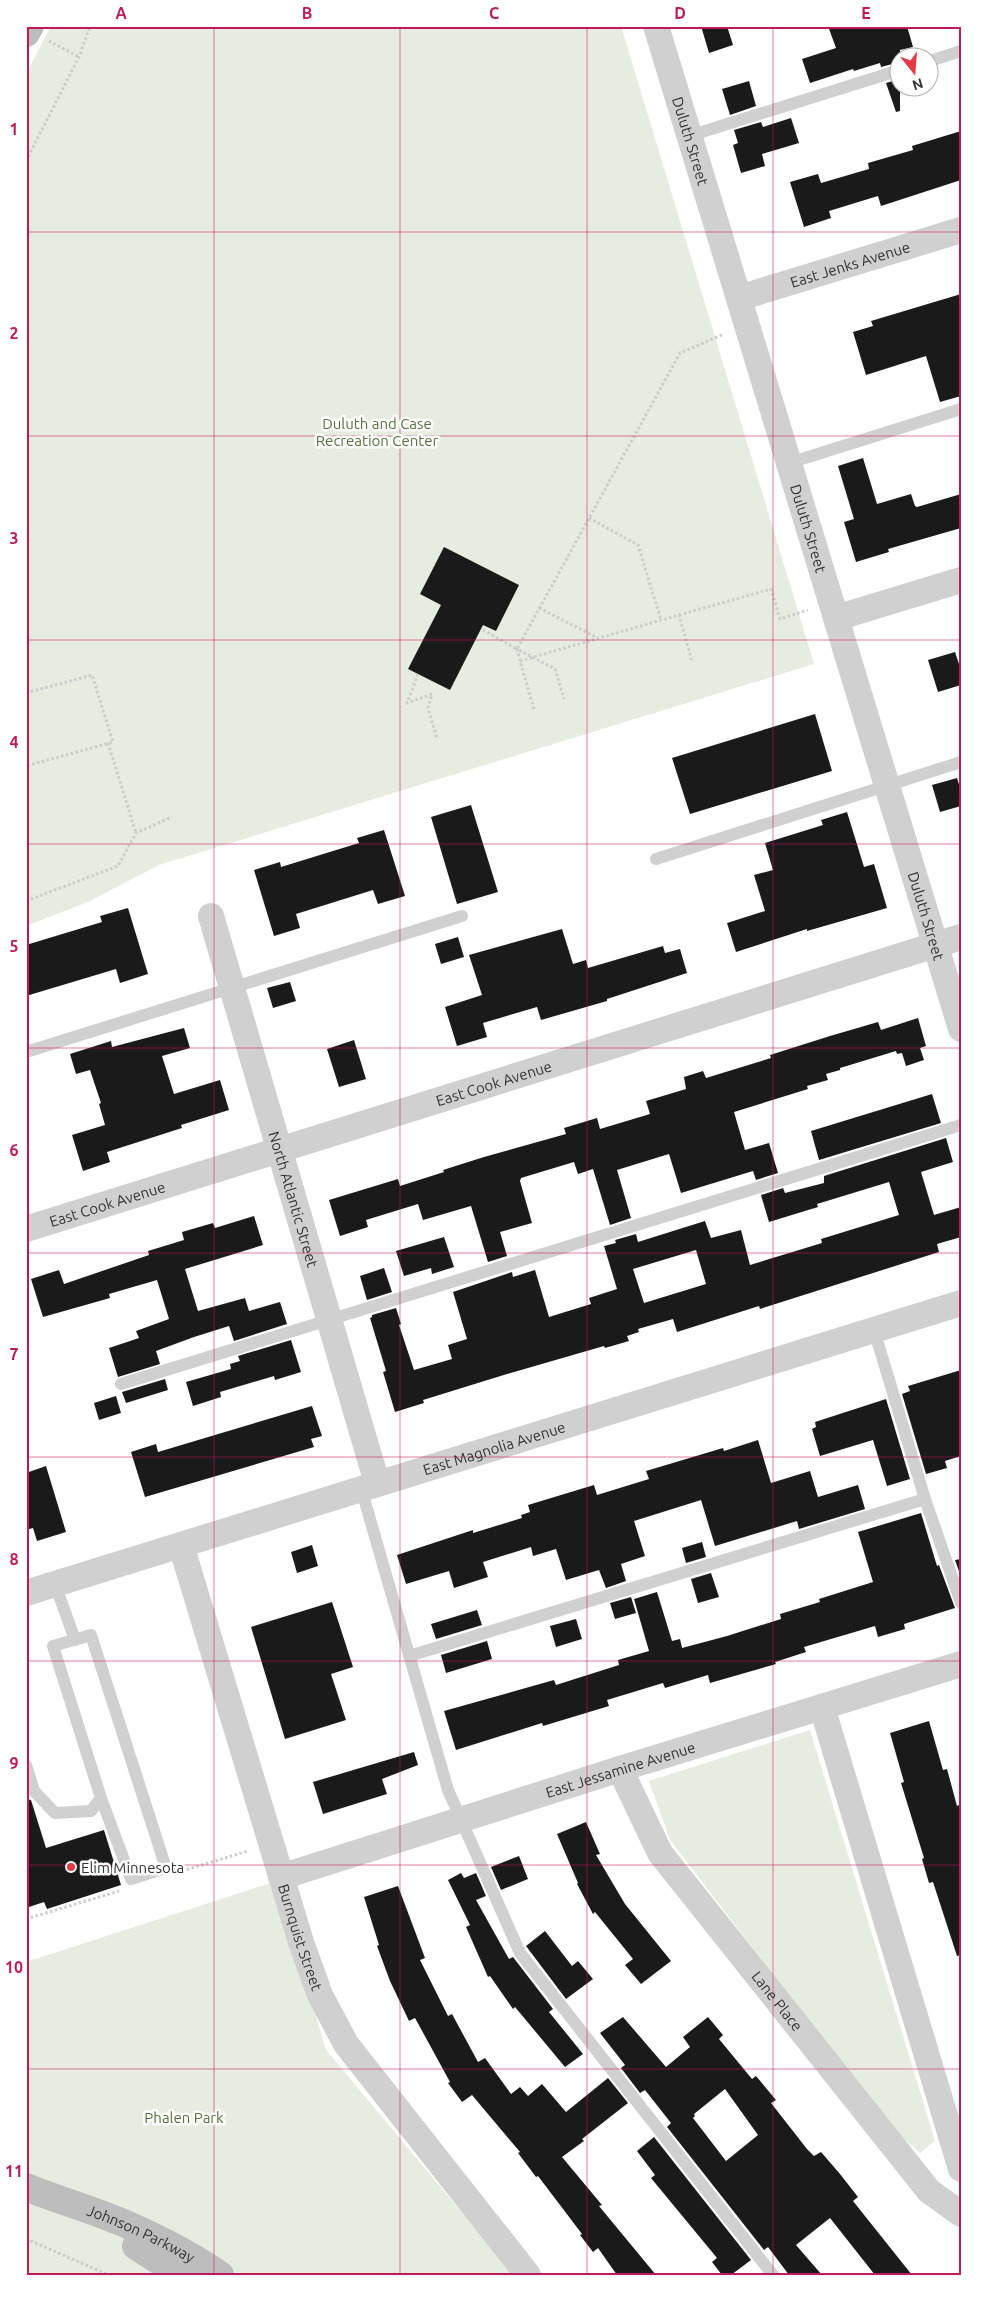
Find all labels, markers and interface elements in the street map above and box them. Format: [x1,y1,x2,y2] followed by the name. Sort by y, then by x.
[115,4,127,22] text: A
[302,4,312,22] text: B
[489,4,499,22] text: C
[674,4,686,22] text: D
[861,4,871,22] text: E
[890,48,940,98] north arrow
[910,75,925,94] text: N
[669,95,712,187] street label: Duluth Street
[9,120,19,138] text: 1
[788,238,912,290] street label: East Jenks Avenue
[9,324,19,342] text: 2
[316,415,439,449] park label: Duluth and Case Recreation Center
[787,482,830,575] street label: Duluth Street
[9,529,19,547] text: 3
[9,733,19,751] text: 4
[905,870,948,962] street label: Duluth Street
[9,937,19,955] text: 5
[434,1057,554,1109] street label: East Cook Avenue
[266,1129,322,1269] street label: North Atlantic Street
[9,1141,19,1159] text: 6
[47,1178,167,1230] street label: East Cook Avenue
[9,1345,19,1363] text: 7
[421,1418,567,1478] street label: East Magnolia Avenue
[9,1550,19,1568] text: 8
[543,1738,697,1801] street label: East Jessamine Avenue
[9,1754,19,1772] text: 9
[81,1859,184,1876] place label: Elim Minnesota
[65,1861,77,1873] marker: Elim Minnesota
[275,1882,326,1993] street label: Burnquist Street
[5,1958,23,1976] text: 10
[749,1968,807,2034] street label: Lane Place
[144,2109,224,2126] park label: Phalen Park
[5,2162,23,2180] text: 11
[85,2201,198,2266] street label: Johnson Parkway

